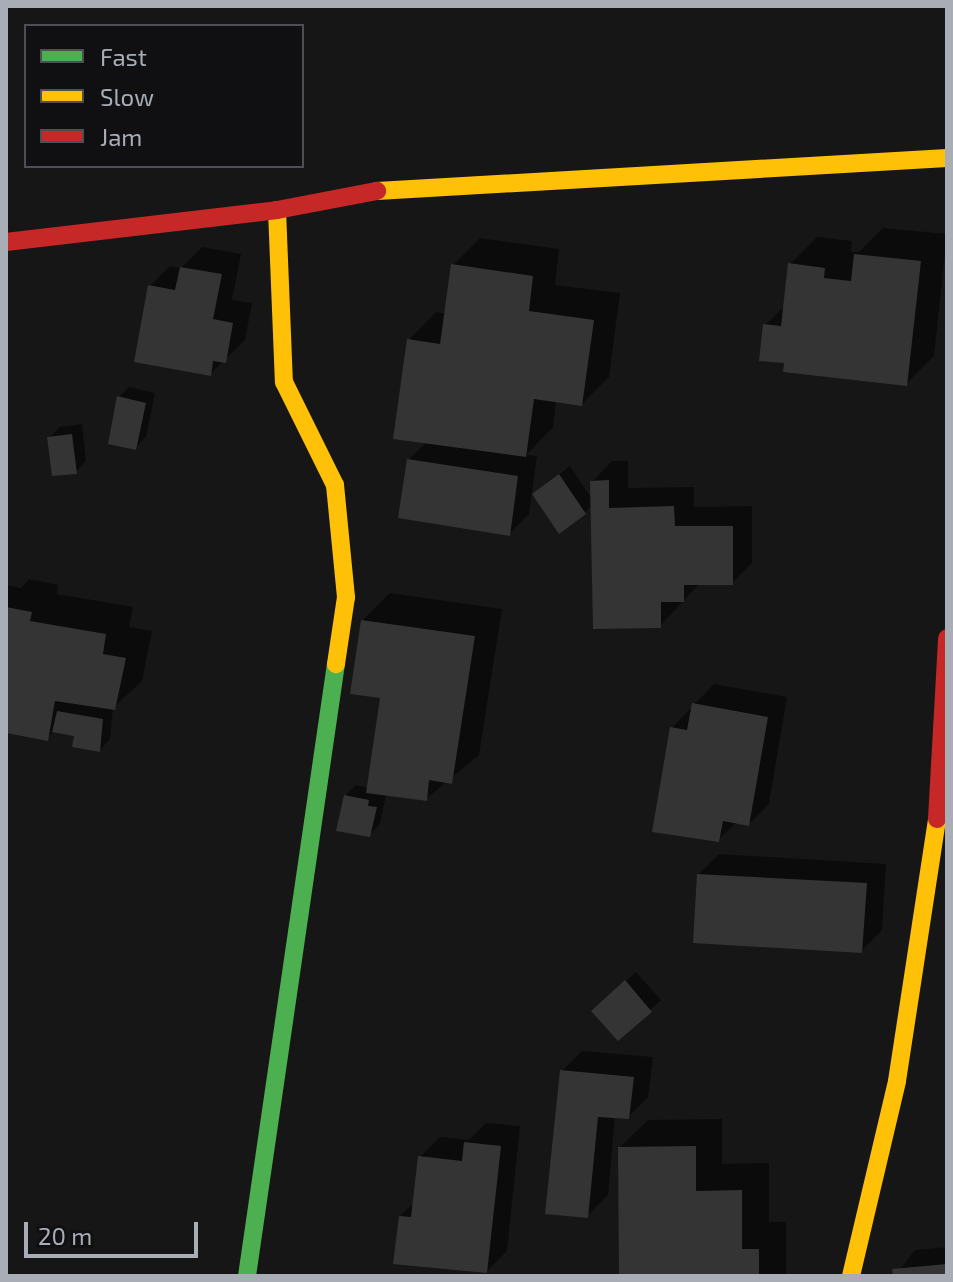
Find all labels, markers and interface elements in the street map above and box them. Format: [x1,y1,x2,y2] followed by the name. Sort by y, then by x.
[24,24,304,168] legend
[100,42,147,71] text: Fast
[100,82,154,111] text: Slow
[100,122,142,151] text: Jam
[28,1206,202,1256] scale bar
[38,1221,92,1250] text: 20 m

